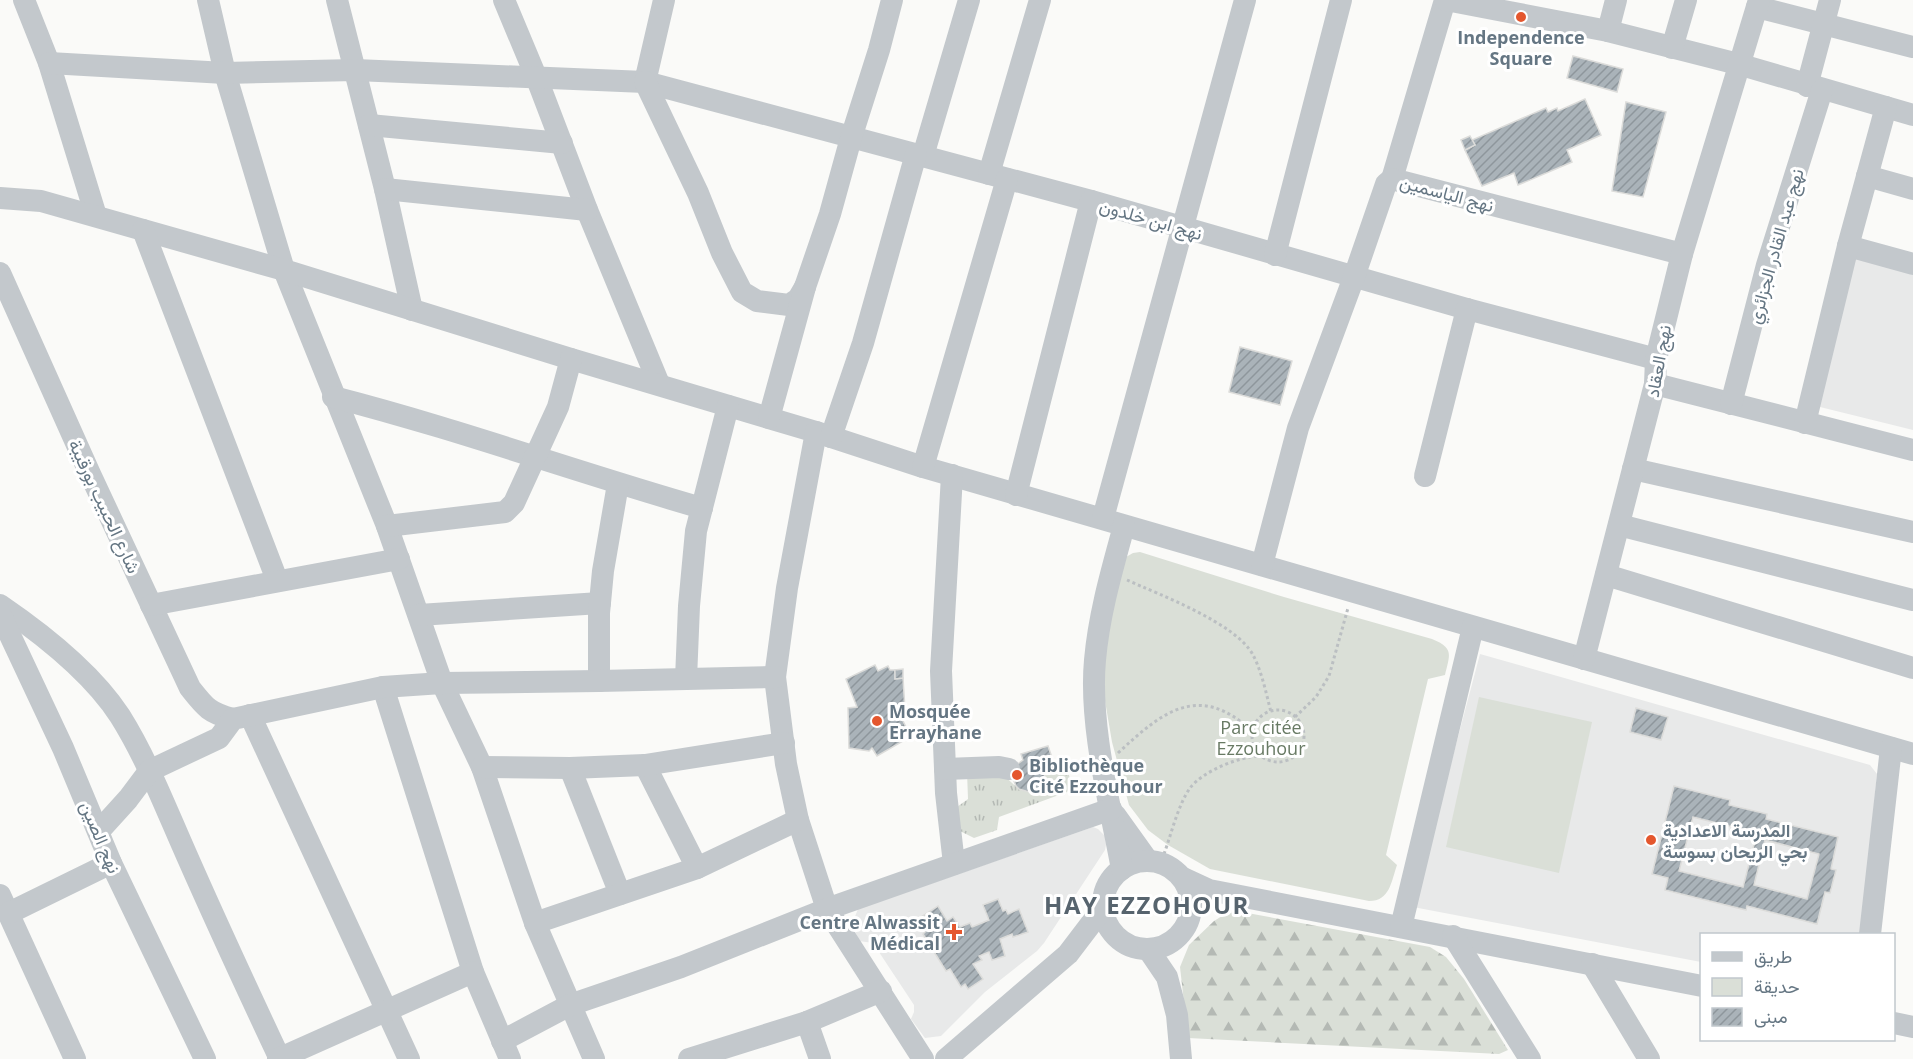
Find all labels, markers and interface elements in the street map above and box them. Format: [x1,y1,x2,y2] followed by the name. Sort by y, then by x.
[1514,10,1528,24] marker: Independence Square
[1457,25,1585,70] place label: Independence Square
[1741,166,1812,327] street label: نهج عبد القادر الجزائري
[1397,169,1497,218] street label: نهج الياسمين
[1097,193,1205,246] street label: نهج ابن خلدون
[1640,323,1677,399] street label: نهج العقاد
[63,435,147,577] street label: شارع الحبيب بورقيبة
[889,699,982,744] place label: Mosquée Errayhane
[870,714,884,728] marker: Mosquée Errayhane
[1216,715,1306,760] park label: Parc citée Ezzouhour
[1029,753,1163,798] place label: Bibliothèque Cité Ezzouhour
[1010,768,1024,782] marker: Bibliothèque Cité Ezzouhour
[74,797,127,877] street label: نهج الصين
[1663,818,1807,867] place label: المدرسة الاعدادية بحي الريحان بسوسة
[1644,833,1658,847] marker: المدرسة الاعدادية بحي الريحان بسوسة
[1044,888,1250,921] district label: HAY EZZOHOUR
[799,910,940,955] place label: Centre Alwassit Médical
[945,923,963,941] marker: Centre Alwassit Médical
[1700,933,1895,1041] legend
[1754,944,1792,968] text: طريق
[1754,974,1800,998] text: حديقة
[1754,1004,1788,1028] text: مبنى

